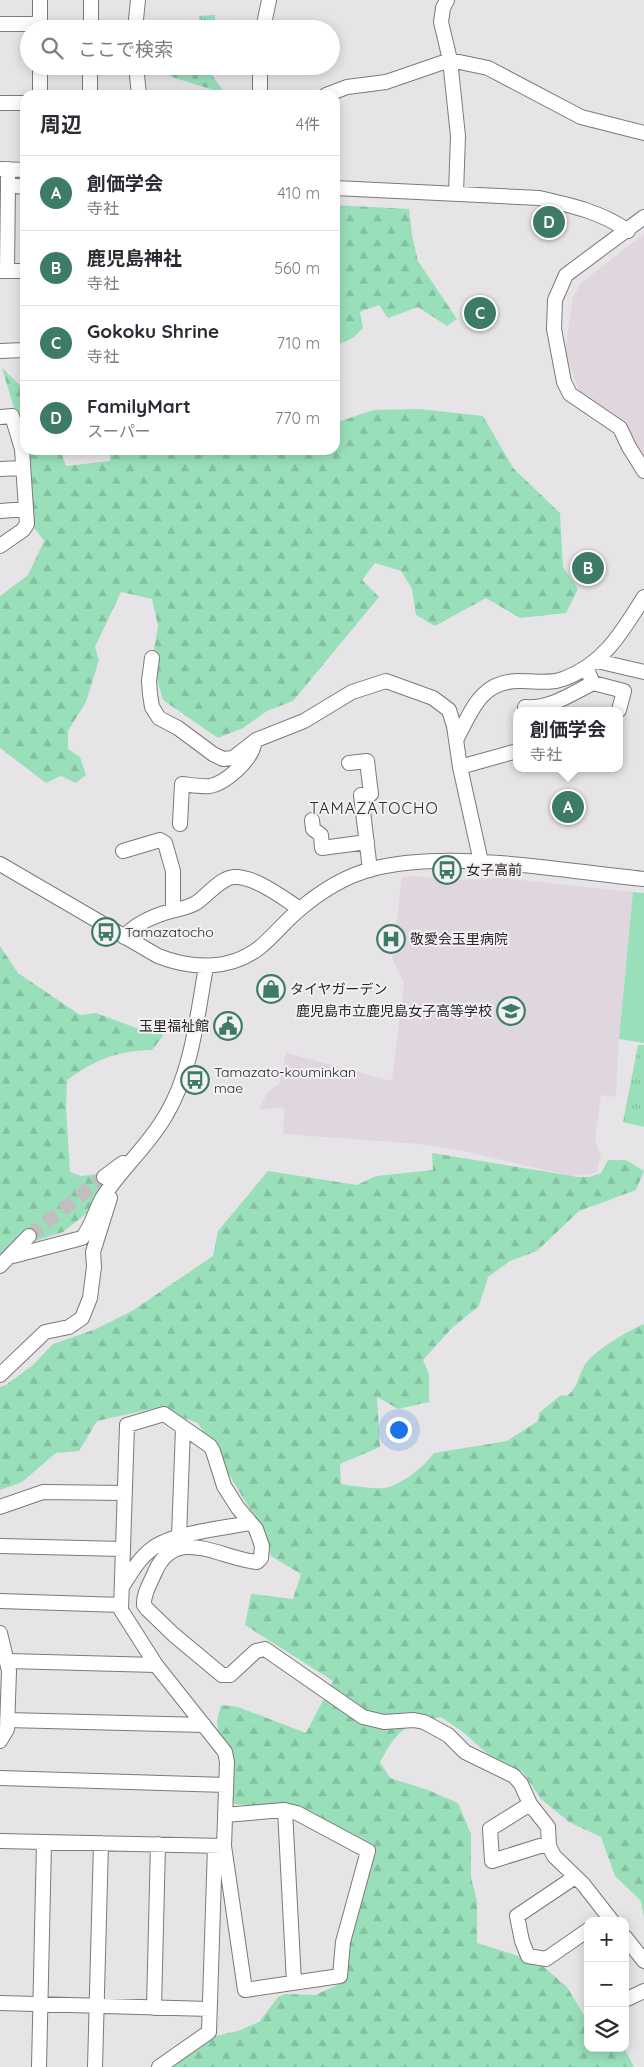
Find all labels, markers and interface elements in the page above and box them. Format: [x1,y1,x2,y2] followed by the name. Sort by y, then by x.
[20,20,340,75] search box
[38,34,66,62] icon: search
[78,37,173,61] text: ここで検索
[40,111,82,137] text: 周辺
[296,114,320,134] text: 4件
[87,171,163,195] text: 創価学会
[51,183,61,203] text: A
[277,183,320,203] text: 410 m
[87,198,119,218] text: 寺社
[533,203,565,241] pin: D
[87,246,182,270] text: 鹿児島神社
[51,258,61,278] text: B
[274,258,320,278] text: 560 m
[87,273,119,293] text: 寺社
[464,294,496,332] pin: C
[87,319,219,343] text: Gokoku Shrine
[51,333,61,353] text: C
[277,333,320,353] text: 710 m
[87,346,119,366] text: 寺社
[87,394,191,418] text: FamilyMart
[50,408,62,428] text: D
[275,408,320,428] text: 770 m
[87,421,151,441] text: スーパー
[572,549,604,587] pin: B
[513,707,623,772] popup
[530,717,606,741] text: 創価学会
[530,744,562,764] text: 寺社
[552,788,584,826] pin: A
[309,798,439,818] district label: TAMAZATOCHO
[432,855,462,885] bus stop icon: 女子高前
[466,861,522,879] place label: 女子高前
[91,917,121,947] bus stop icon: Tamazatocho
[125,923,214,941] place label: Tamazatocho
[376,924,406,954] hospital icon: 敬愛会玉里病院
[410,930,508,948] place label: 敬愛会玉里病院
[256,974,286,1004] shop icon: タイヤガーデン
[290,980,388,998] place label: タイヤガーデン
[496,996,526,1026] school or university icon: 鹿児島市立鹿児島女子高等学校
[296,1002,492,1020] place label: 鹿児島市立鹿児島女子高等学校
[213,1011,243,1041] public building icon: 玉里福祉館
[139,1017,209,1035] place label: 玉里福祉館
[214,1063,356,1097] place label: Tamazato-kouminkan mae
[180,1065,210,1095] bus stop icon: Tamazato-kouminkan mae
[386,1417,412,1443] your location
[584,1917,629,2052] map controls
[584,1917,629,1962] button: +
[584,1962,629,2007] button: −
[584,2007,629,2052] button: layers

